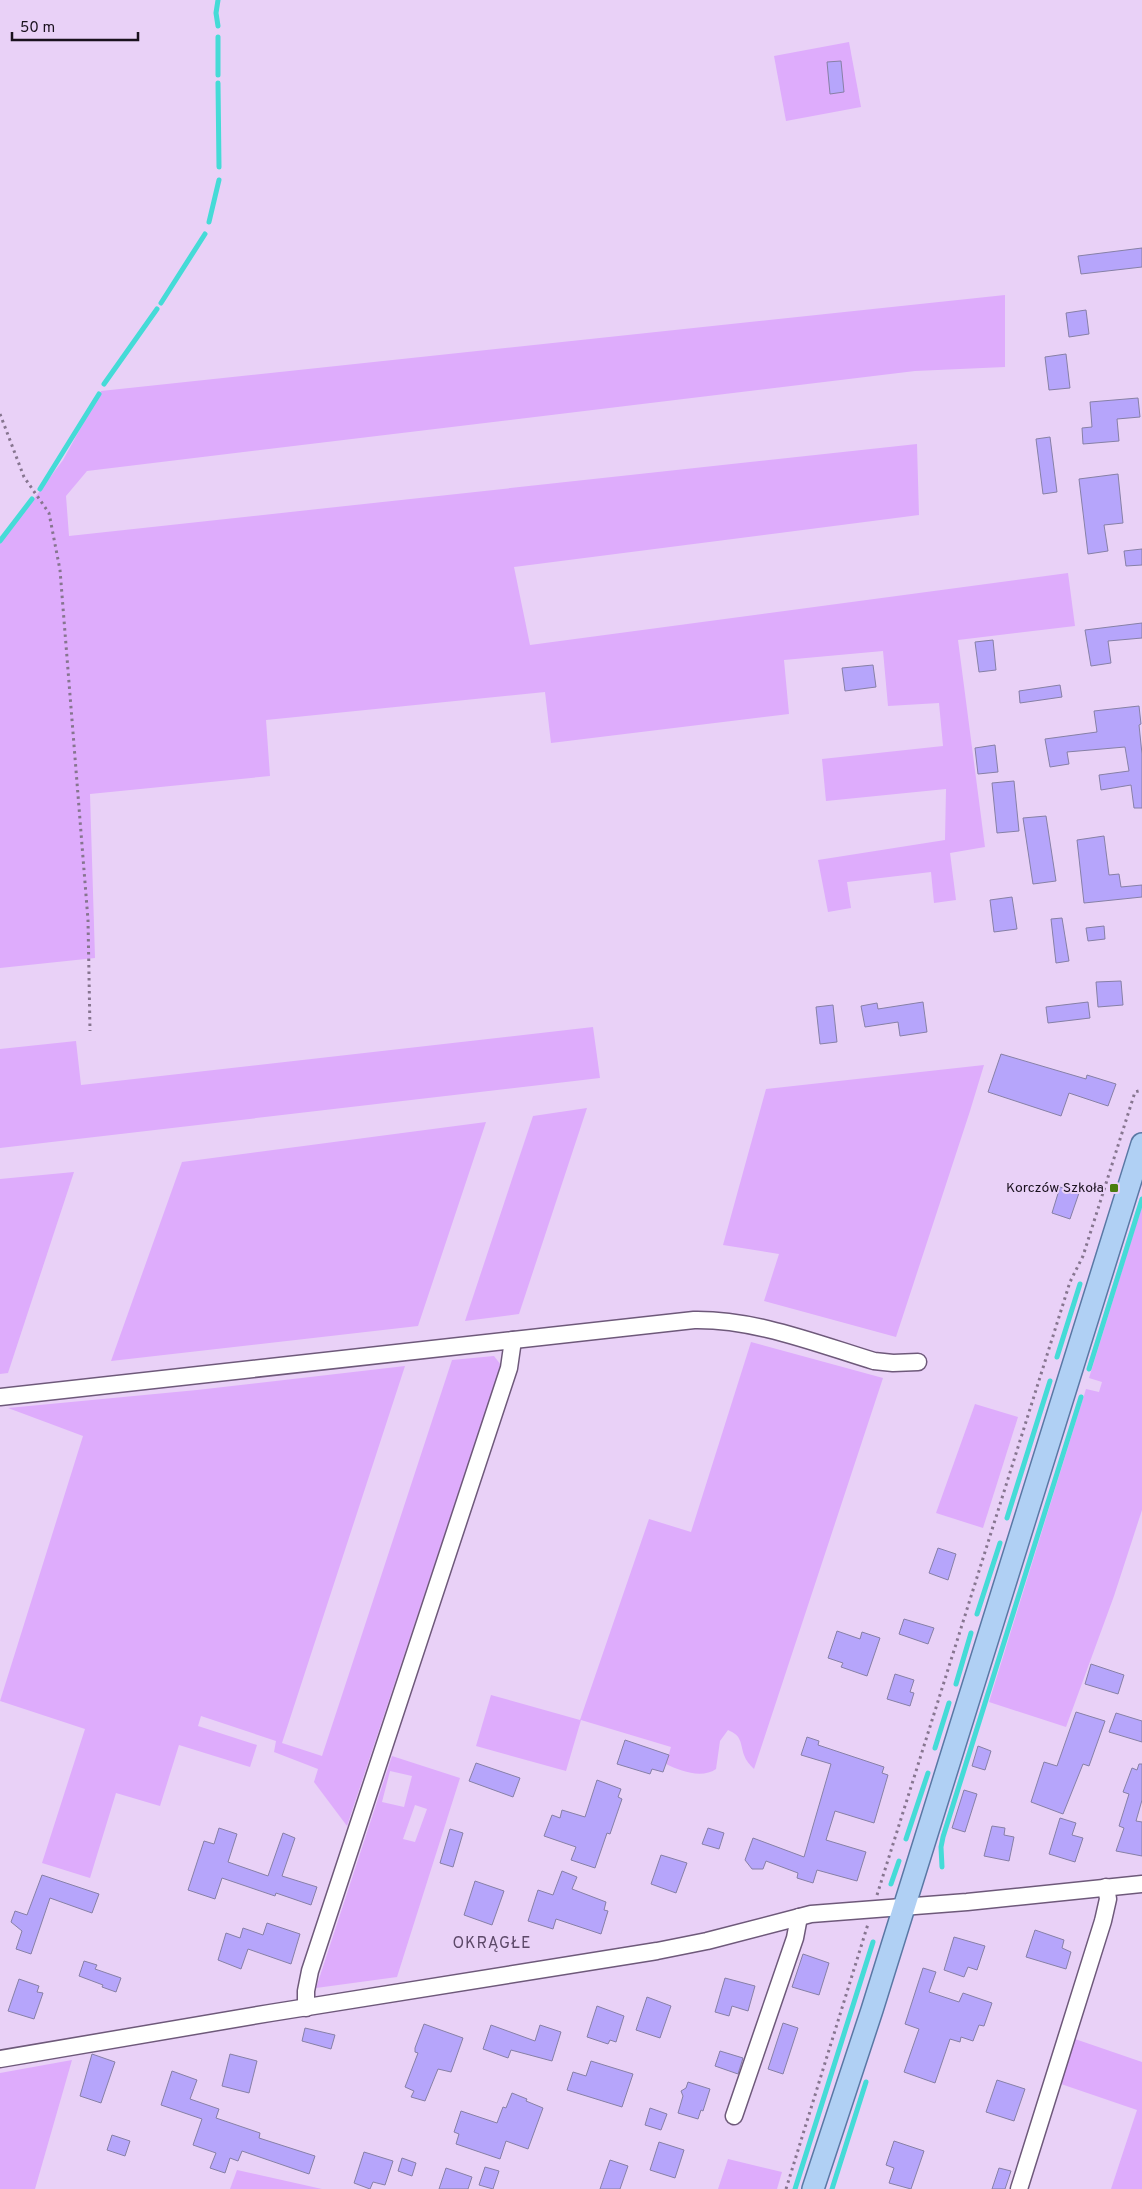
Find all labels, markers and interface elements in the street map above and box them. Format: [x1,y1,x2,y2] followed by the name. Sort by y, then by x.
[12,10,139,42] scale bar
[20,19,55,38] text: 50 m
[1006,1180,1104,1197] place label: Korczów Szkoła
[1108,1182,1120,1194] marker: Korczów Szkoła
[452,1934,532,1954] district label: OKRĄGŁE

